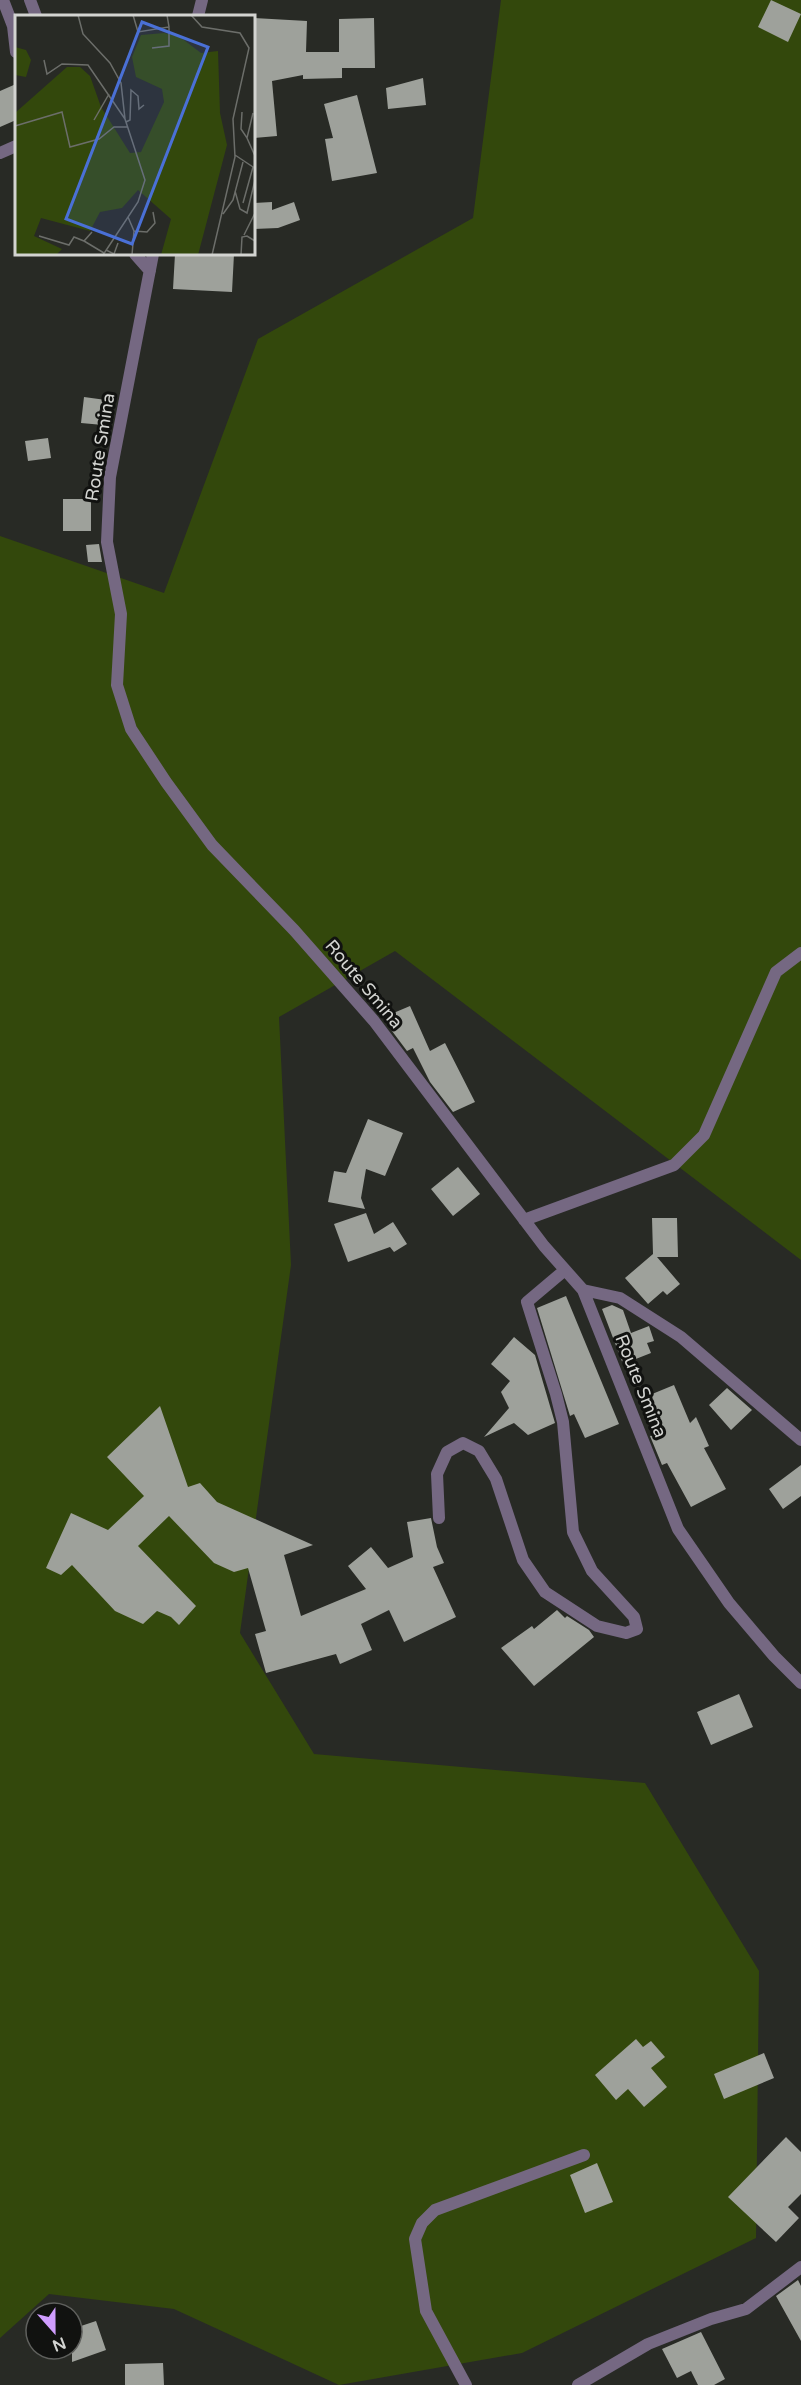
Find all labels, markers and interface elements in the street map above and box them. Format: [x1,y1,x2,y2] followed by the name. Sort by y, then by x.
[15,15,255,255] inset map
[81,391,119,503] street label: Route Smina
[320,935,408,1033] street label: Route Smina
[610,1331,672,1441] street label: Route Smina
[24,2301,84,2361] north arrow
[49,2332,69,2356] text: N

